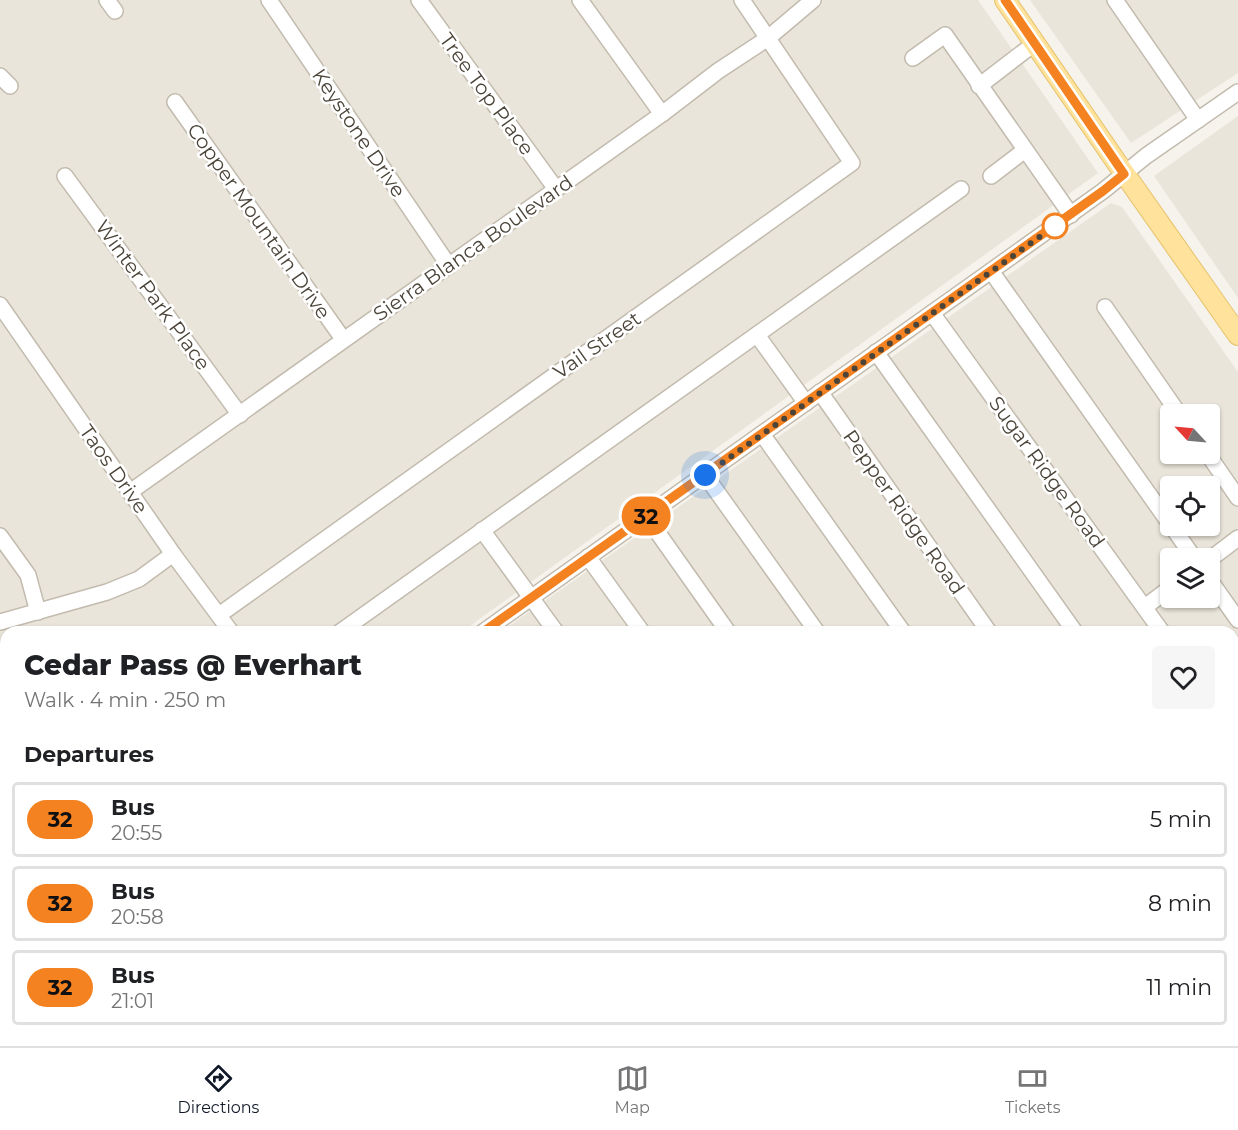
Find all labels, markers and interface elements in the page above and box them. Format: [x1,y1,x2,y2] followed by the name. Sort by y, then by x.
[435,28,539,160] street label: Tree Top Place
[307,64,411,202] street label: Keystone Drive
[182,119,336,323] street label: Copper Mountain Drive
[369,170,577,326] street label: Sierra Blanca Boulevard
[1042,213,1068,239] unlabelled marker
[91,215,215,375] street label: Winter Park Place
[549,306,645,384] street label: Vail Street
[984,392,1110,552] street label: Sugar Ridge Road
[1160,404,1220,464] north arrow
[1160,404,1220,608] map controls
[75,420,153,518] street label: Taos Drive
[838,425,970,599] street label: Pepper Ridge Road
[690,460,720,490] your location
[1160,476,1220,536] button: locate
[619,496,673,536] line badge: 32
[634,504,658,529] text: 32
[1160,548,1220,608] button: layers
[1152,646,1215,709] button: heart
[24,648,362,682] text: Cedar Pass @ Everhart
[24,688,226,712] text: Walk · 4 min · 250 m
[24,741,154,768] text: Departures
[111,794,155,821] text: Bus
[1150,806,1212,833] text: 5 min
[48,807,72,832] text: 32
[111,821,162,845] text: 20:55
[111,878,155,905] text: Bus
[1148,890,1212,917] text: 8 min
[48,891,72,916] text: 32
[111,905,164,929] text: 20:58
[111,962,155,989] text: Bus
[1146,974,1212,1001] text: 11 min
[48,975,72,1000] text: 32
[111,989,154,1013] text: 21:01
[177,1062,259,1117] tab: Directions
[614,1062,650,1117] tab: Map
[1005,1062,1061,1117] tab: Tickets

